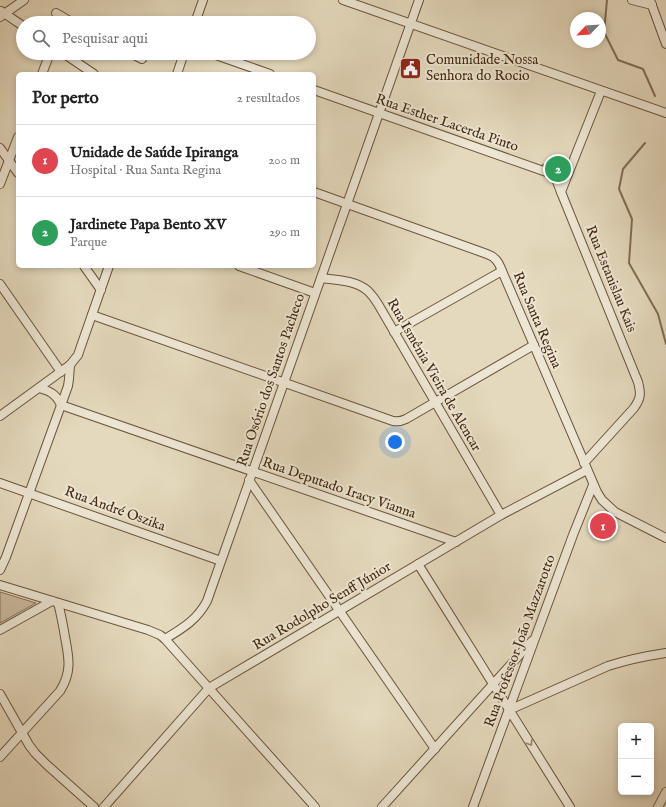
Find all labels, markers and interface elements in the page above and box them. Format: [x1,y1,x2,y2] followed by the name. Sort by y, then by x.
[570,12,606,48] north arrow
[16,16,316,60] search box
[30,27,52,49] icon: search
[62,29,148,48] text: Pesquisar aqui
[426,51,539,85] place label: Comunidade Nossa Senhora do Rocio
[398,55,424,81] public building icon: Comunidade Nossa Senhora do Rocio
[32,88,99,109] text: Por perto
[237,90,300,107] text: 2 resultados
[373,90,521,156] street label: Rua Esther Lacerda Pinto
[70,143,238,162] text: Unidade de Saúde Ipiranga
[43,152,47,169] text: 1
[268,152,300,169] text: 200 m
[545,154,571,184] pin: 2
[70,162,221,179] text: Hospital · Rua Santa Regina
[70,215,226,234] text: Jardinete Papa Bento XV
[581,223,641,335] street label: Rua Estanislau Kais
[42,224,48,241] text: 2
[269,224,300,241] text: 290 m
[70,234,107,251] text: Parque
[509,269,566,372] street label: Rua Santa Regina
[233,291,309,469] street label: Rua Osório dos Santos Pacheco
[383,295,485,455] street label: Rua Ismênia Vieira de Alencar
[385,432,405,452] your location
[260,453,419,523] street label: Rua Deputado Iracy Vianna
[62,482,169,536] street label: Rua André Oszika
[590,511,616,541] pin: 1
[480,552,560,730] street label: Rua Professor João Mazzarotto
[250,558,394,654] street label: Rua Rodolpho Senff Júnior
[618,723,654,795] map controls
[618,723,654,759] button: +
[525,739,532,746] one-way arrow
[618,759,654,795] button: −

